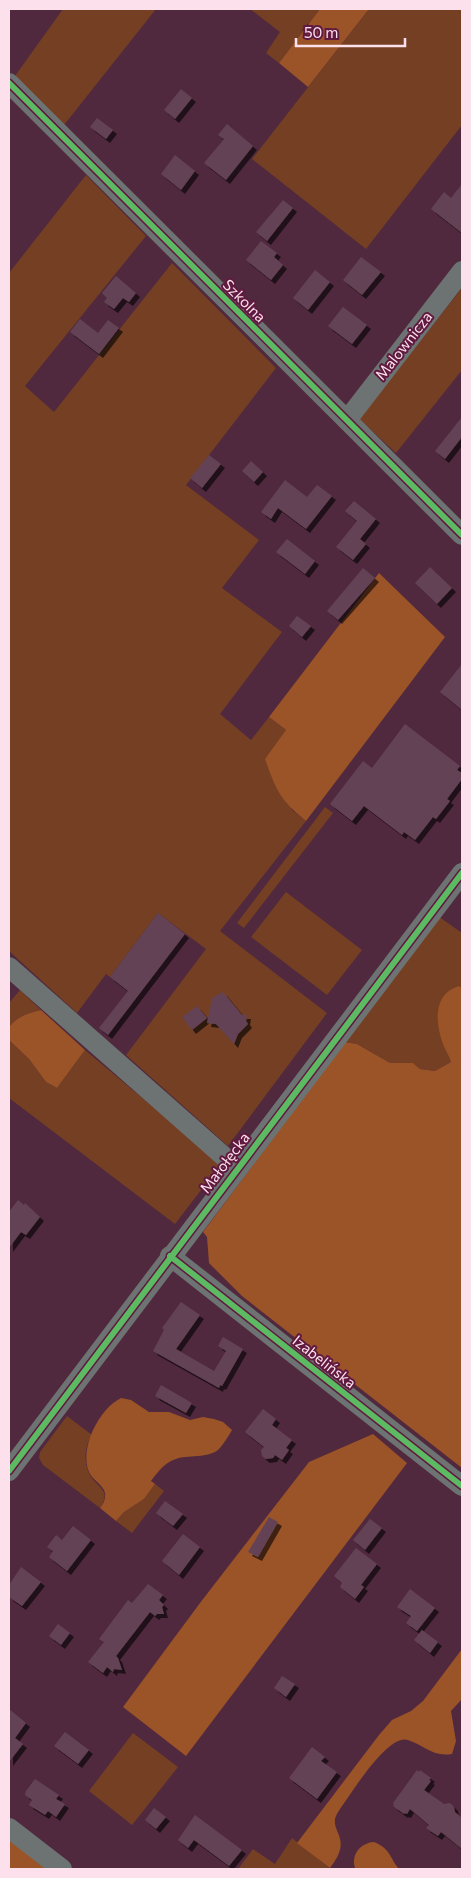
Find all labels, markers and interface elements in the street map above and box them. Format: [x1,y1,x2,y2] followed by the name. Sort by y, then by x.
[296,15,405,47] scale bar
[304,23,338,41] text: 50 m
[220,275,270,325] street label: Szkolna
[371,308,435,383] street label: Malownicza
[196,1128,253,1196] street label: Małołęcka
[289,1331,360,1391] street label: Izabelińska

